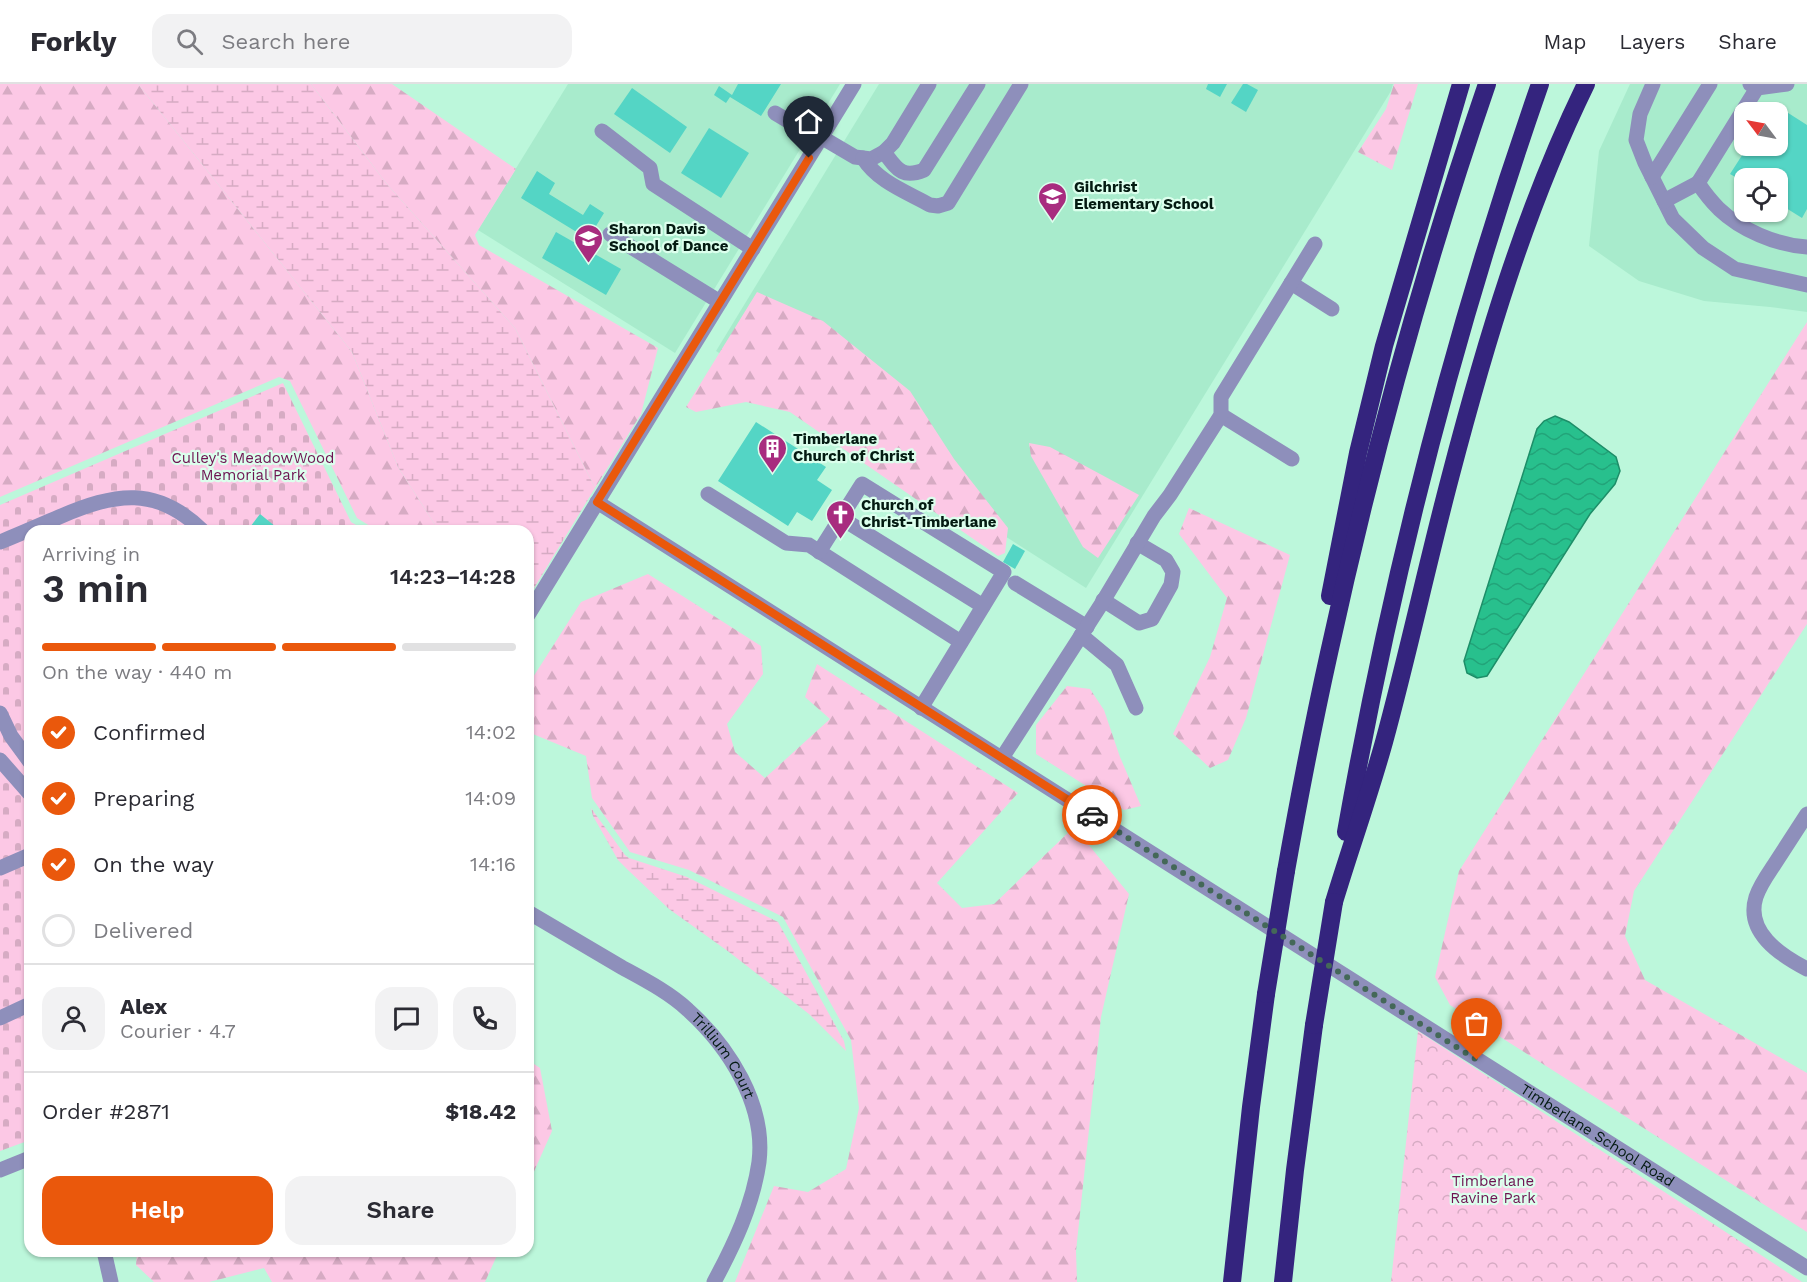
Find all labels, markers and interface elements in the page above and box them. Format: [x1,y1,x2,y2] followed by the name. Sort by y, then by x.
[152,14,572,68] search box
[30,25,116,58] text: Forkly
[173,25,206,58] icon: search
[221,29,350,54] text: Search here
[1543,29,1586,54] text: Map
[1619,29,1685,54] text: Layers
[1718,29,1777,54] text: Share
[783,96,834,158] pin
[1734,102,1788,156] north arrow
[1734,102,1788,222] map controls
[792,105,825,138] icon: home
[1734,168,1788,222] button: locate
[1074,178,1214,213] place label: Gilchrist Elementary School
[1037,180,1069,222] school or university icon: Gilchrist Elementary School
[609,220,729,255] place label: Sharon Davis School of Dance
[572,222,604,264] school or university icon: Sharon Davis School of Dance
[793,430,915,465] place label: Timberlane Church of Christ
[756,432,788,474] building icon: Timberlane Church of Christ
[172,449,334,484] park label: Culley's MeadowWood Memorial Park
[861,496,997,531] place label: Church of Christ-Timberlane
[824,498,856,540] church icon: Church of Christ-Timberlane
[42,542,140,566] text: Arriving in
[390,564,516,589] text: 14:23–14:28
[42,566,149,611] text: 3 min
[42,660,232,684] text: On the way · 440 m
[42,716,75,749] icon: check
[93,720,206,745] text: Confirmed
[466,720,516,744] text: 14:02
[42,782,75,815] icon: check
[1062,785,1122,845] courier
[93,786,194,811] text: Preparing
[465,786,516,810] text: 14:09
[1076,799,1109,832] icon: car
[42,848,75,881] icon: check
[93,852,214,877] text: On the way
[470,852,516,876] text: 14:16
[93,918,193,943] text: Delivered
[42,987,105,1050] button: person
[375,987,438,1050] button: chat
[453,987,516,1050] button: phone
[120,994,167,1019] text: Alex
[1451,998,1502,1060] pin
[1460,1007,1493,1040] icon: bag
[687,1009,759,1102] street label: Trillium Court
[120,1019,236,1043] text: Courier · 4.7
[1517,1080,1678,1191] street label: Timberlane School Road
[42,1099,170,1124] text: Order #2871
[445,1099,516,1124] text: $18.42
[1450,1172,1536,1207] park label: Timberlane Ravine Park
[42,1176,273,1245] button: Help
[285,1176,516,1245] button: Share

